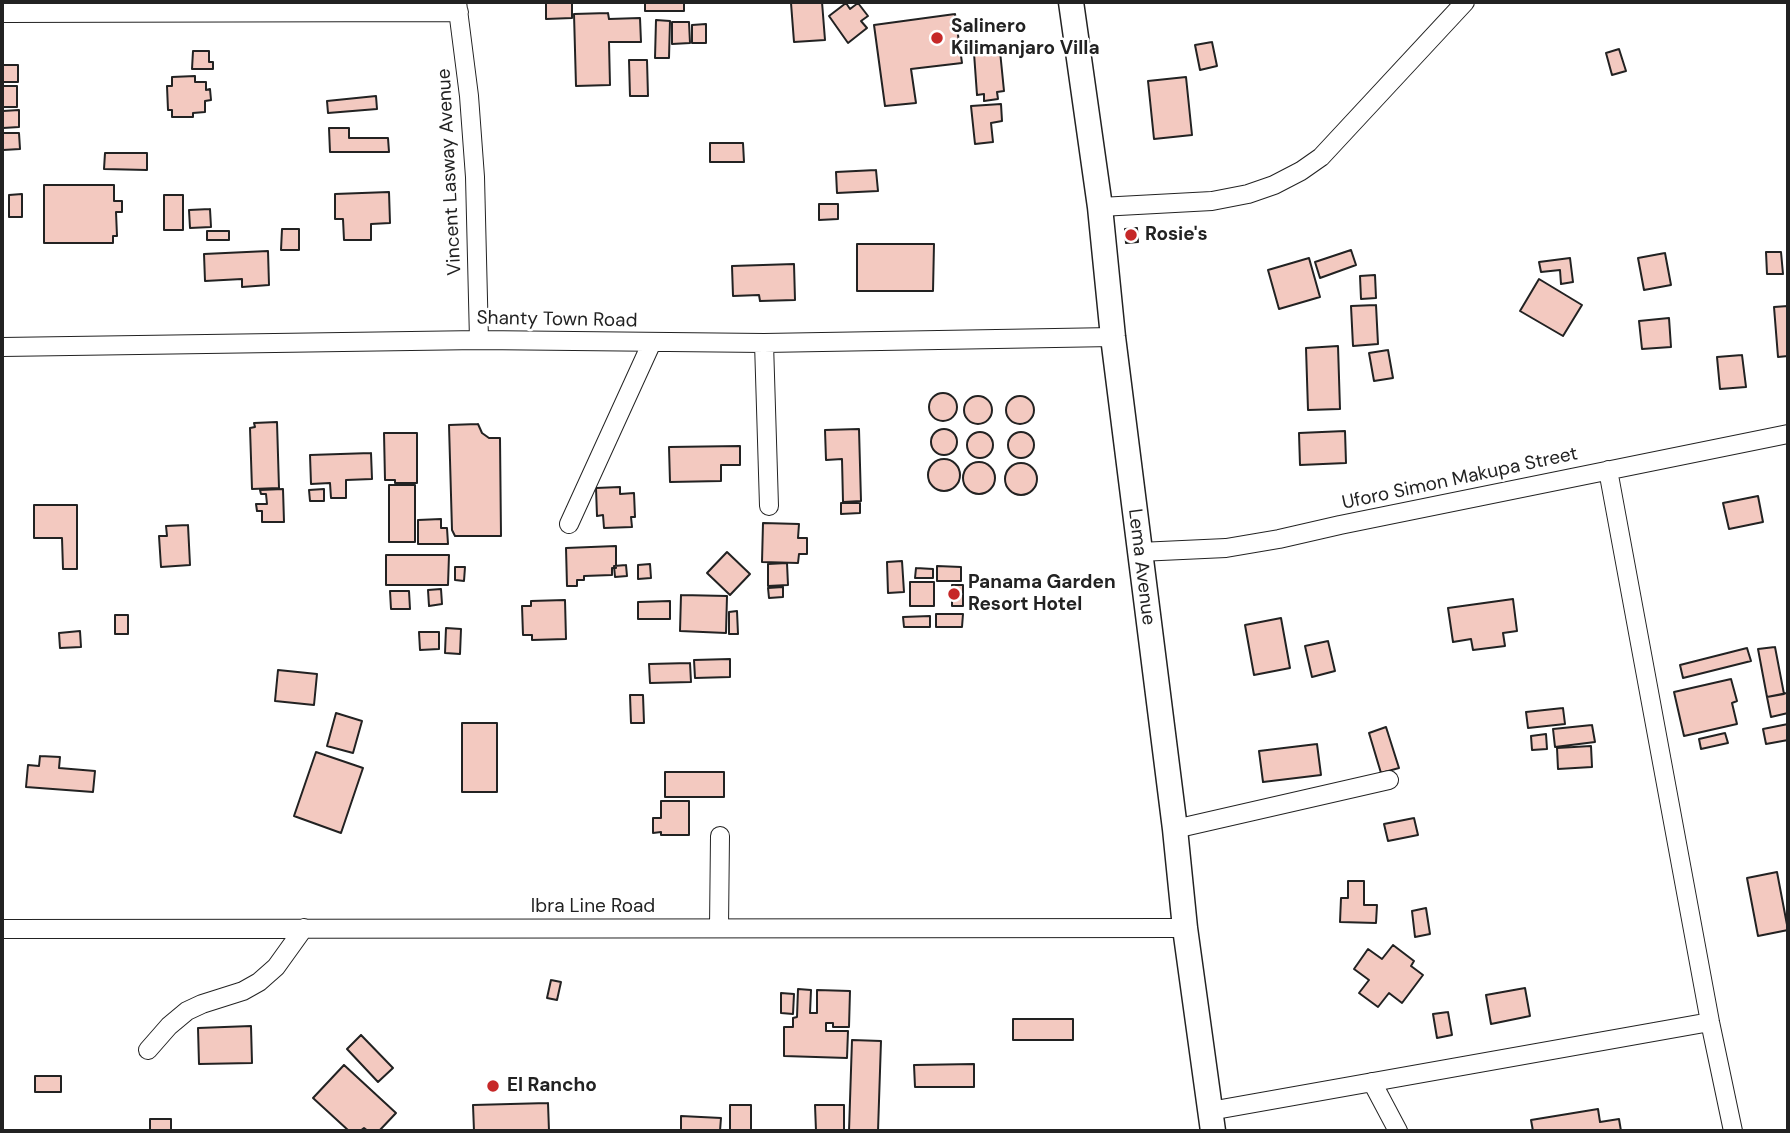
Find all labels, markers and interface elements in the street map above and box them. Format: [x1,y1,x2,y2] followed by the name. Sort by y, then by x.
[951,16,1100,60] place label: Salinero Kilimanjaro Villa
[929,30,945,46] marker: Salinero Kilimanjaro Villa
[433,68,467,276] street label: Vincent Lasway Avenue
[1145,224,1208,246] place label: Rosie's
[1123,227,1139,243] marker: Rosie's
[476,307,638,333] street label: Shanty Town Road
[1340,443,1580,515] street label: Uforo Simon Makupa Street
[1123,507,1159,627] street label: Lema Avenue
[968,572,1116,616] place label: Panama Garden Resort Hotel
[946,586,962,602] marker: Panama Garden Resort Hotel
[531,896,655,918] street label: Ibra Line Road
[507,1075,597,1097] place label: El Rancho
[485,1078,501,1094] marker: El Rancho

